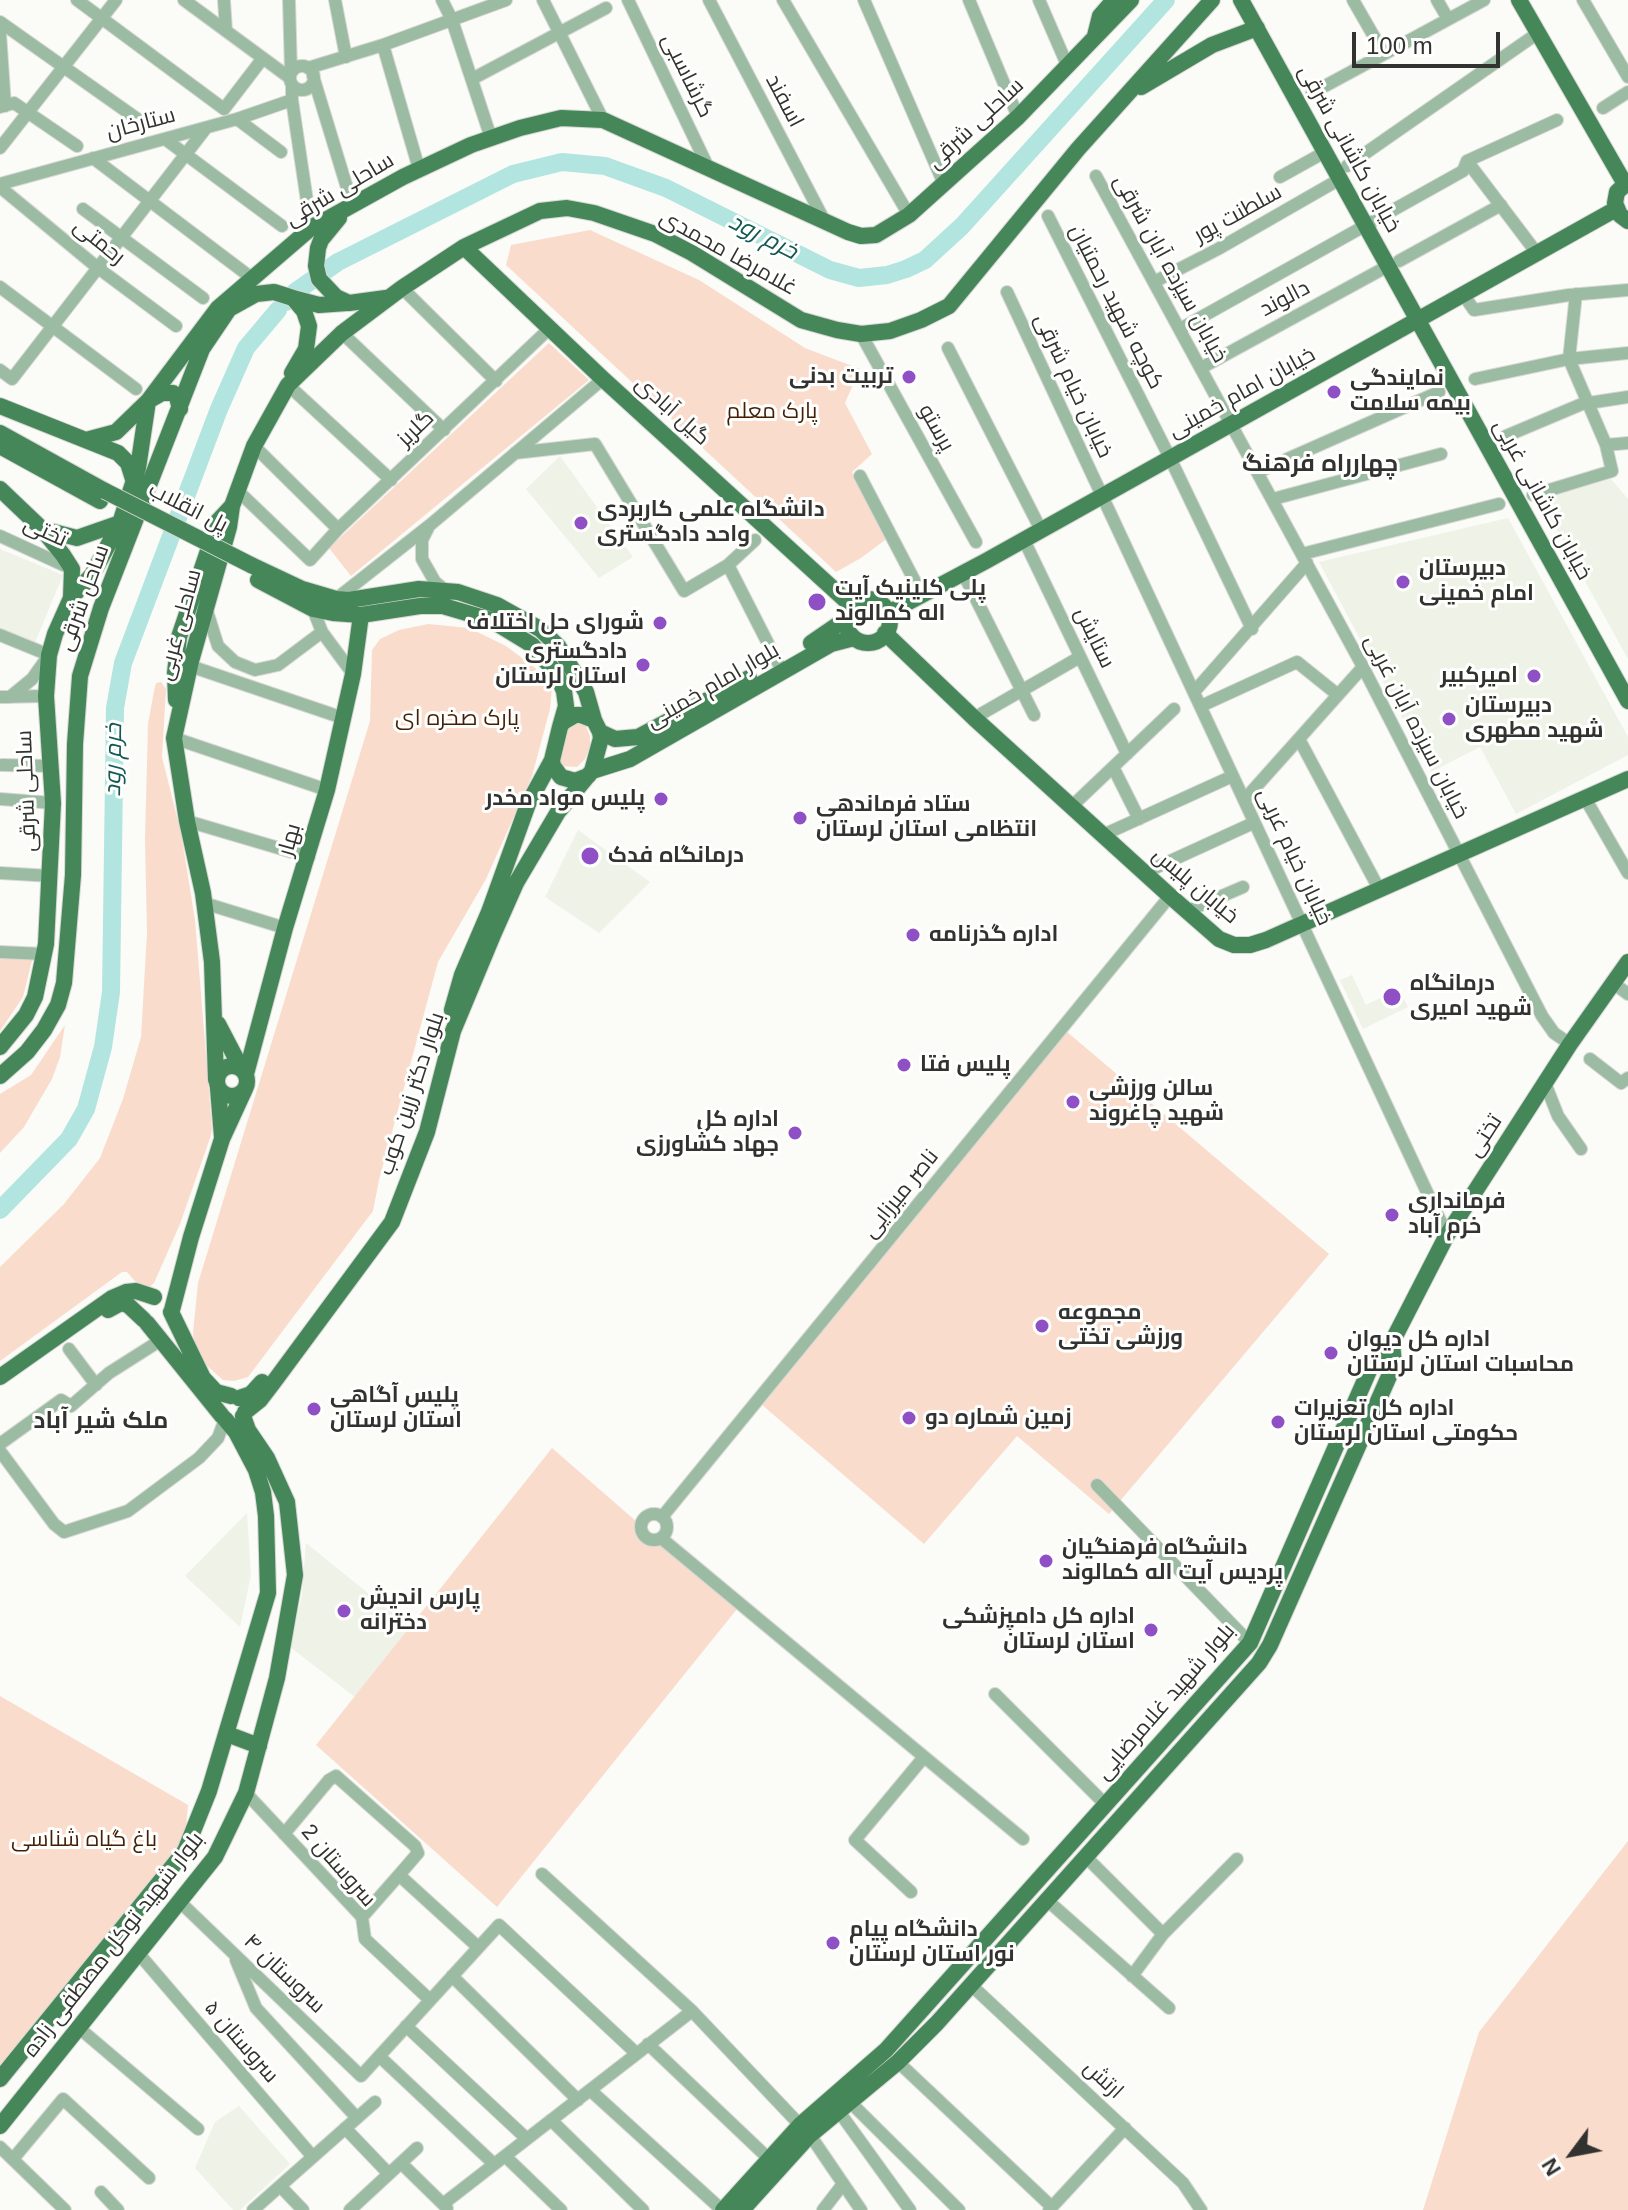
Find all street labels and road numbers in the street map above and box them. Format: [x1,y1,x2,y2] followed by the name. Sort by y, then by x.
[655,30,719,122] street label: گرشاسبی
[1292,61,1406,237] street label: خیابان کاشانی شرقی
[759,70,809,132] street label: اسفند
[922,73,1030,175] street label: ساحلی شرقی
[104,102,178,146] street label: ستارخان
[281,147,399,233] street label: ساحلی شرقی
[1107,170,1233,368] street label: خیابان سیزده آبان شرقی
[1189,179,1287,249] street label: سلطنت پور
[655,204,801,302] street label: غلامرضا محمدی
[68,213,130,271] street label: رحمتی
[1063,220,1169,394] street label: کوچه شهید رحمتیان
[1255,275,1315,323] street label: دالوند
[1028,310,1118,462] street label: خیابان خیام شرقی
[1164,342,1320,444] street label: خیابان امام خمینی
[629,371,715,451] street label: گیل آبادی
[912,400,960,456] street label: پرستو
[392,405,440,453] street label: گلریز
[1487,415,1597,585] street label: خیابان کاشانی غربی
[144,477,232,539] street label: پل انقلاب
[19,511,71,553] street label: تختی
[53,541,115,655] street label: ساحل شرقی
[152,566,208,684] street label: ساحلی غربی
[1068,603,1120,673] street label: ستایش
[1358,631,1474,823] street label: خیابان سیزده آبان غربی
[642,637,784,735] street label: بلوار امام خمینی
[12,730,42,852] street label: ساحلی شرقی
[1251,784,1337,930] street label: خیابان خیام غربی
[273,821,307,859] street label: بهار
[1146,842,1244,930] street label: خیابان پلیس
[373,1009,451,1179] street label: بلوار دکتر زرین کوب
[1462,1110,1508,1162] street label: تختی
[857,1144,945,1244] street label: ناصر میرزایی
[1091,1618,1241,1786] street label: بلوار شهید غلامرضایی
[295,1819,381,1913] street label: سروستان 2
[18,1827,210,2063] street label: بلوار شهید توکل مصطفی زاده
[238,1929,330,2019] street label: سروستان ۴
[198,1995,284,2089] street label: سروستان ۵
[1078,2055,1128,2105] street label: ارتش

